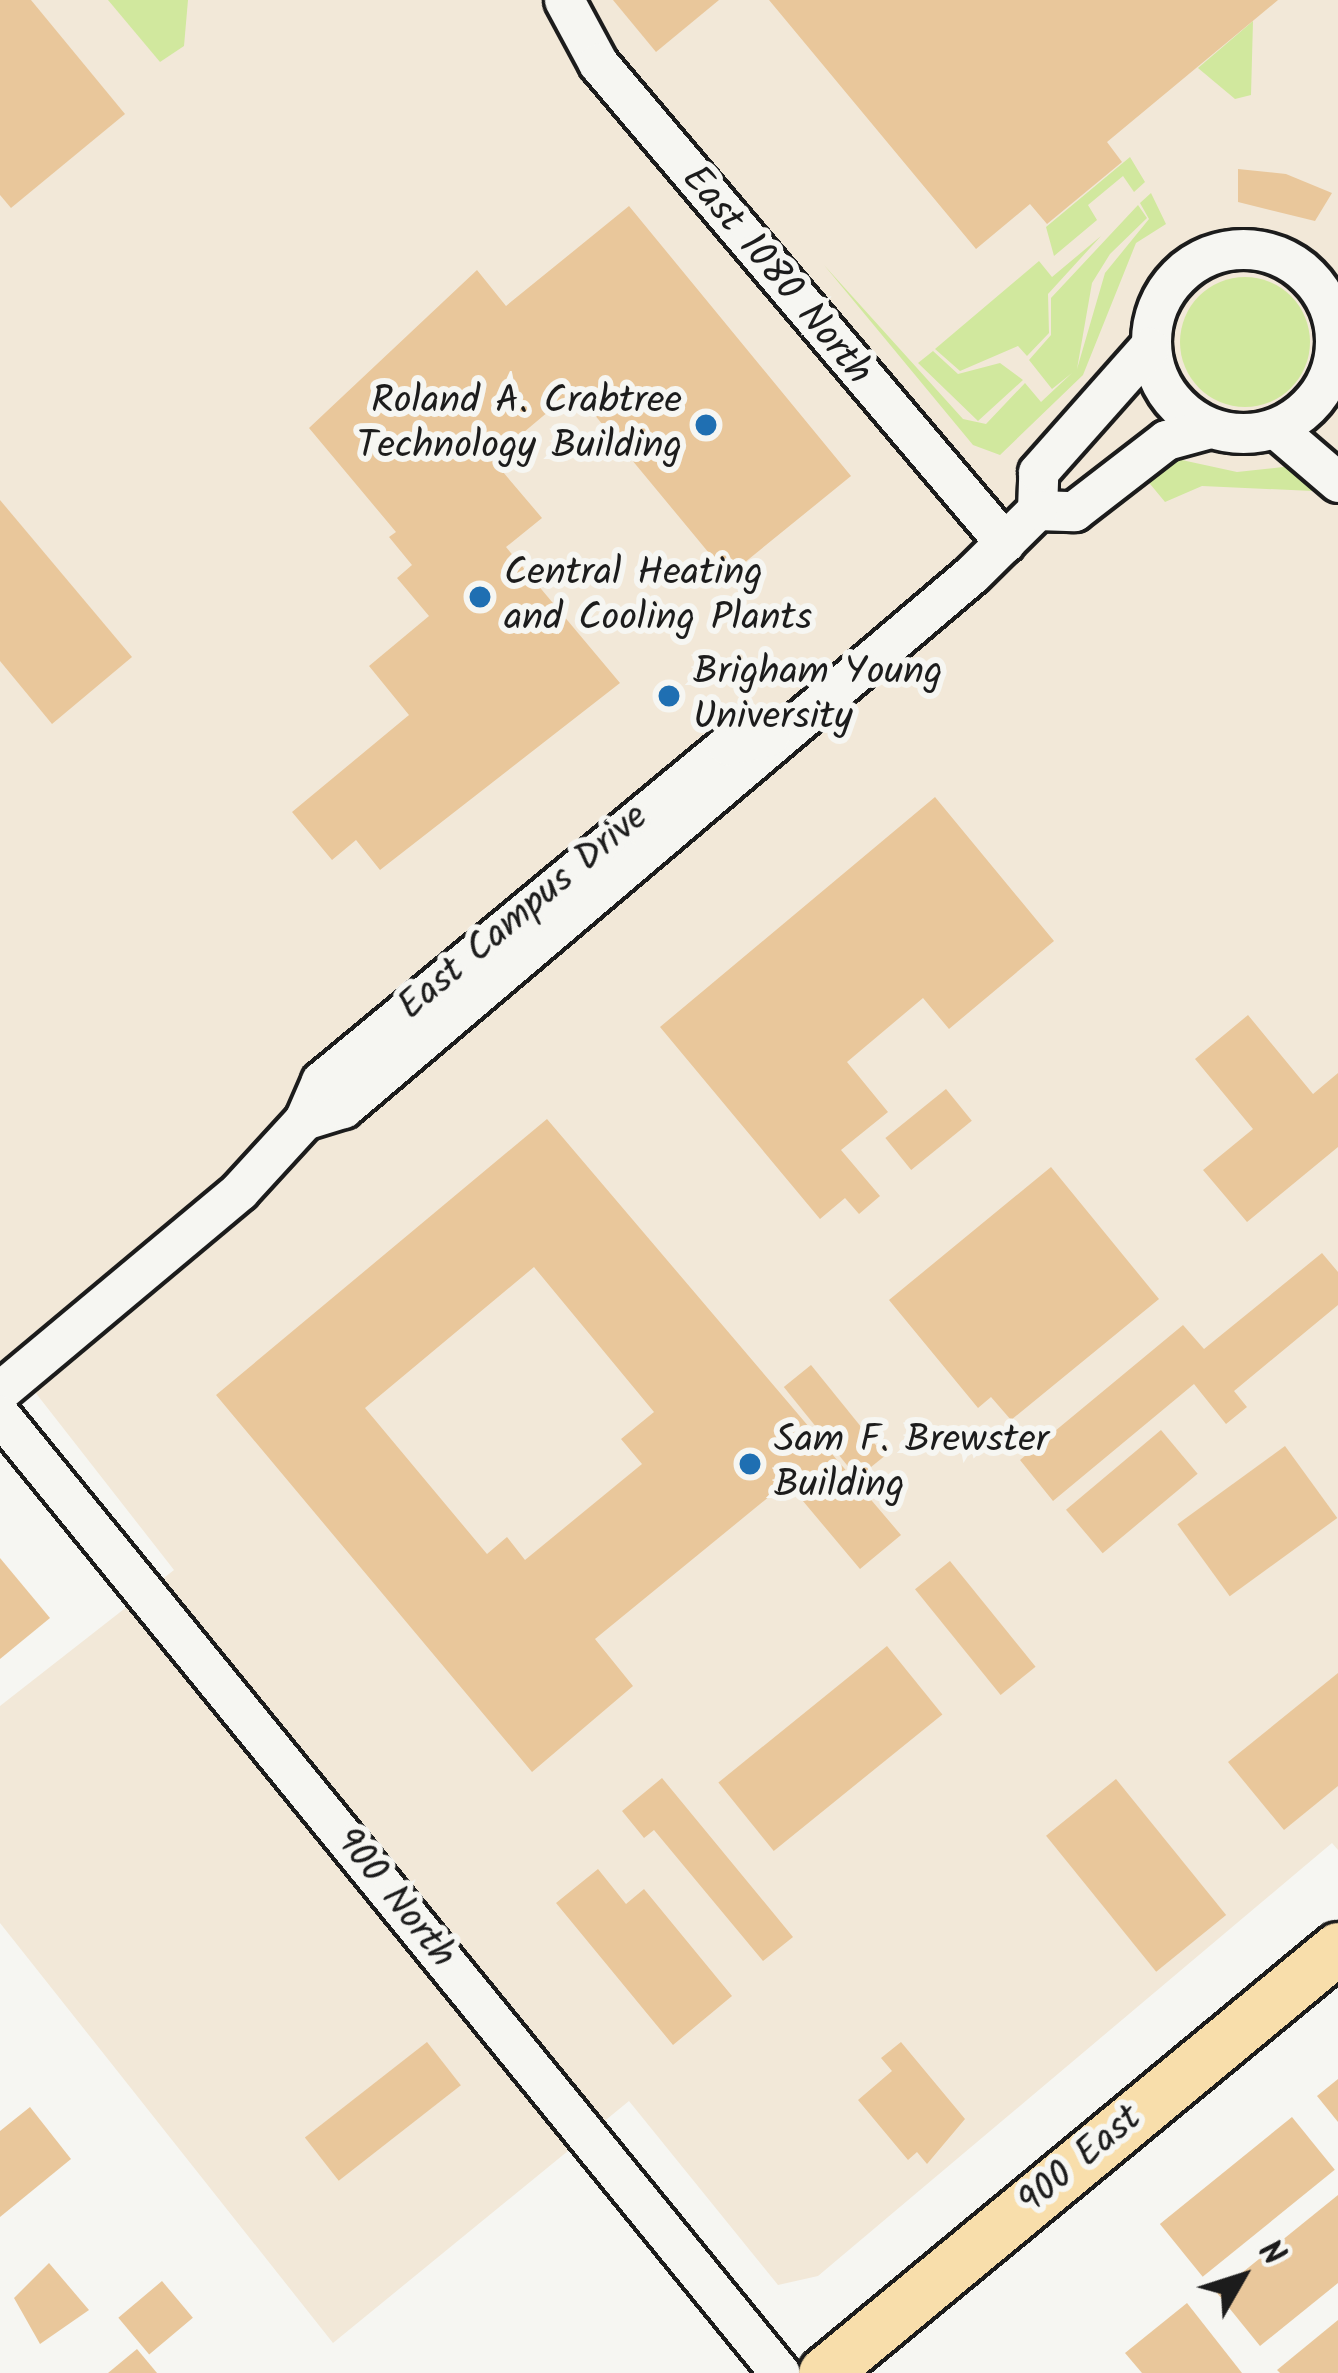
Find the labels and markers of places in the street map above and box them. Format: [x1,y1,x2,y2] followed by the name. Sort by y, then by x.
[357,380,682,471] place label: Roland A. Crabtree Technology Building
[693,412,719,438] marker: Roland A. Crabtree Technology Building
[504,552,812,643] place label: Central Heating and Cooling Plants
[467,584,493,610] marker: Central Heating and Cooling Plants
[693,651,943,742] place label: Brigham Young University
[656,683,682,709] marker: Brigham Young University
[774,1419,1049,1510] place label: Sam F. Brewster Building
[737,1451,763,1477] marker: Sam F. Brewster Building

